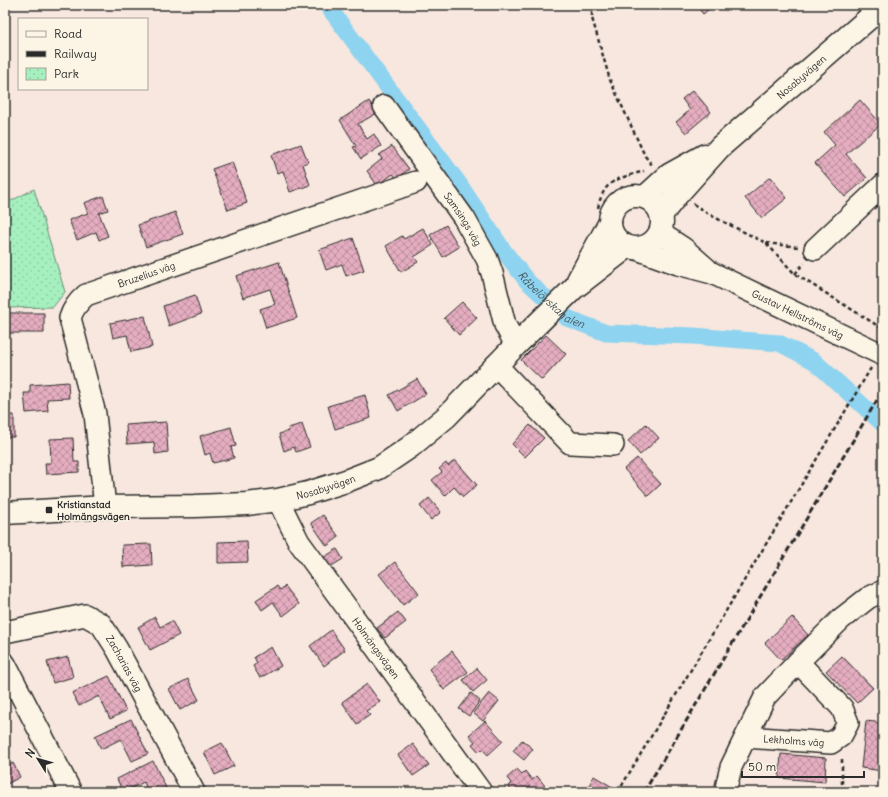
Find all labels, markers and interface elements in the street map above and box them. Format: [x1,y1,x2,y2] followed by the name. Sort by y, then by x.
[18,18,148,90] legend
[54,26,82,41] text: Road
[54,46,97,61] text: Railway
[774,52,829,102] street label: Nosabyvägen
[54,66,79,81] text: Park
[441,190,484,248] street label: Samsings väg
[116,259,177,291] street label: Bruzelius väg
[515,268,587,331] water label: Råbelövskanalen
[749,287,846,342] street label: Gustav Hellströms väg
[295,472,358,503] street label: Nosabyvägen
[57,498,130,523] place label: Kristianstad Holmängsvägen
[44,505,54,515] marker: Kristianstad Holmängsvägen
[349,615,403,682] street label: Holmängsvägen
[103,633,145,694] street label: Zacharias väg
[763,732,825,750] street label: Lekholms väg
[18,739,58,779] north arrow
[22,746,38,760] text: N
[742,753,864,779] scale bar
[748,759,777,774] text: 50 m

